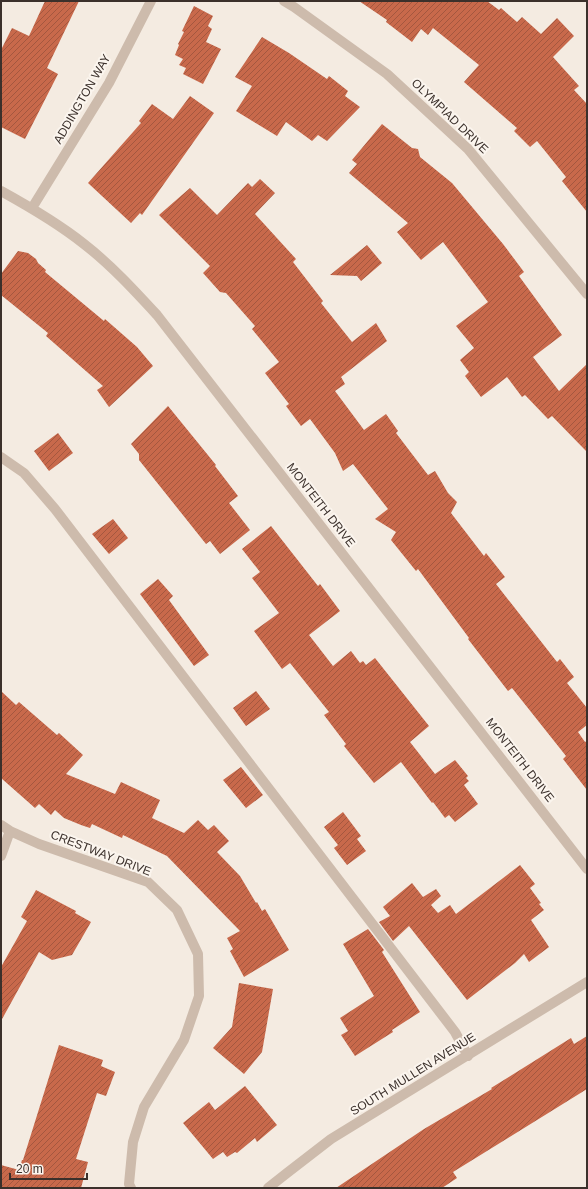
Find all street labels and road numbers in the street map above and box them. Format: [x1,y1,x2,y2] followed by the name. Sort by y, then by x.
[51,52,113,146] street label: ADDINGTON WAY
[409,76,491,156] street label: OLYMPIAD DRIVE
[284,460,358,550] street label: MONTEITH DRIVE
[483,715,557,805] street label: MONTEITH DRIVE
[49,827,153,879] street label: CRESTWAY DRIVE
[348,1030,478,1118] street label: SOUTH MULLEN AVENUE

